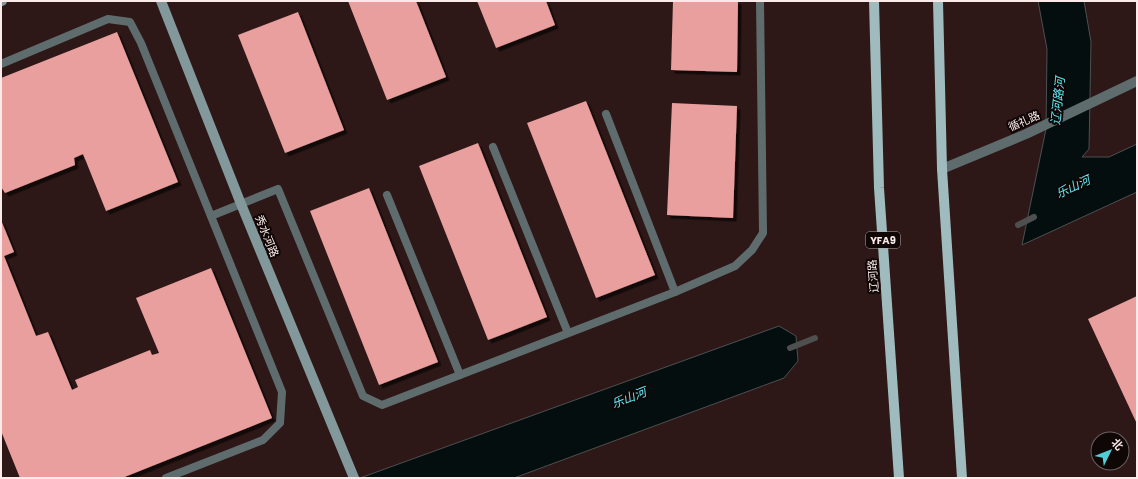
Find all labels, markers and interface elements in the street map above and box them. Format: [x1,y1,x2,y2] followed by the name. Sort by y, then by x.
[1047,74,1069,126] water label: 辽河路河
[1006,107,1042,135] street label: 循礼路
[1053,170,1095,202] water label: 乐山河
[251,213,283,259] street label: 秀水河路
[866,232,900,248] road number: YFA9
[864,259,882,293] street label: 辽河路
[609,382,651,412] water label: 乐山河
[1090,431,1130,471] north arrow
[1108,435,1127,454] text: 北

